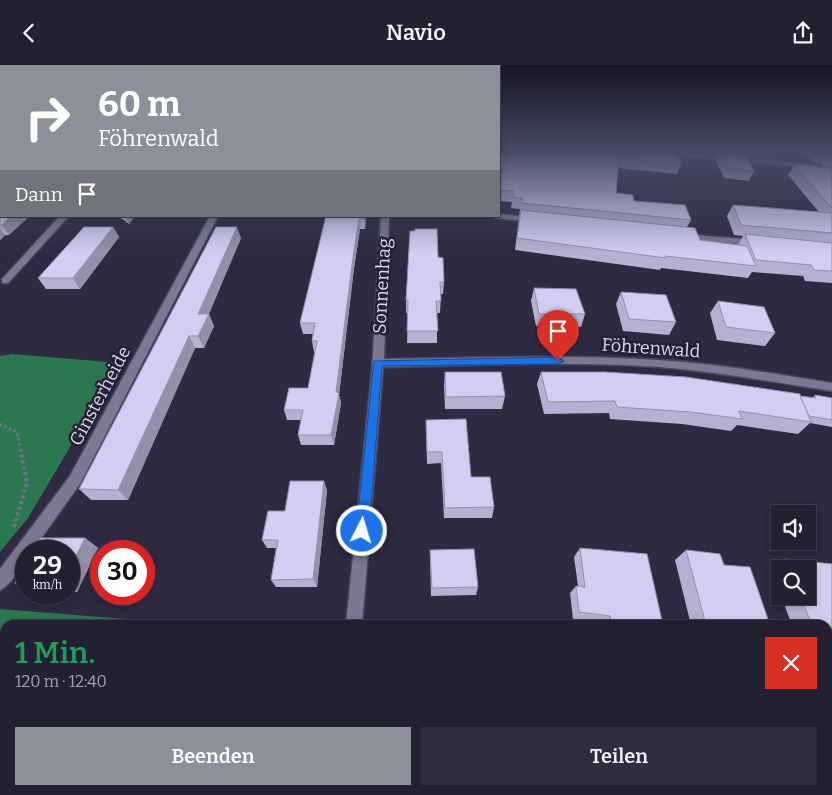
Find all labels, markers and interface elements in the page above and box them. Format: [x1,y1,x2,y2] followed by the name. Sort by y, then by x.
[15,19,43,47] icon: back
[386,19,446,46] text: Navio
[789,19,817,47] icon: share
[98,83,181,125] text: 60 m
[15,85,80,150] icon: right
[98,125,219,152] text: Föhrenwald
[73,180,101,208] icon: arrive
[15,183,63,206] text: Dann
[369,237,395,335] street label: Sonnenhag
[537,310,579,361] pin
[544,317,572,345] icon: arrive
[601,334,701,362] street label: Föhrenwald
[65,343,135,449] street label: Ginsterheide
[335,504,387,556] position arrow
[771,505,816,605] map controls
[771,505,816,550] button: sound
[90,540,155,605] speed limit sign: 30
[33,551,62,581] text: 29
[771,560,816,605] button: search
[33,578,62,592] text: km/h
[15,635,95,671] text: 1 Min.
[765,637,817,689] button: close
[15,672,107,691] text: 120 m · 12:40
[15,727,411,785] button: Beenden
[421,727,817,785] button: Teilen

